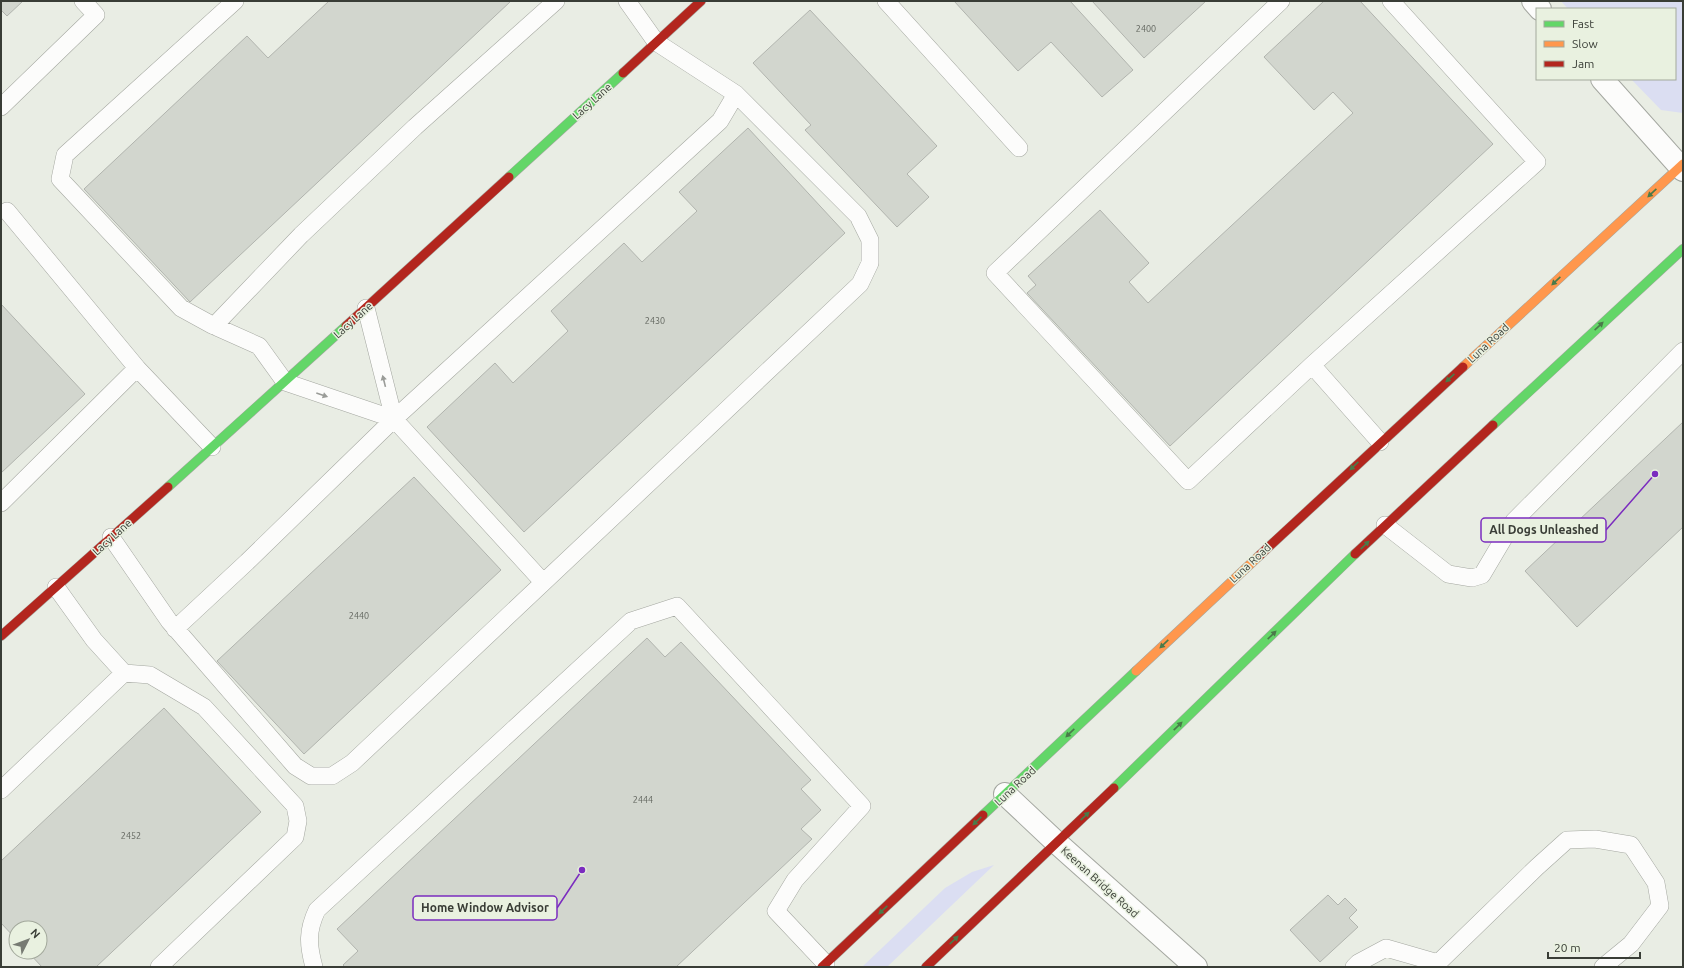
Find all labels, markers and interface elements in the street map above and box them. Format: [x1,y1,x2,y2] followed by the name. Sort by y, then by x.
[1536,8,1676,80] legend
[1572,17,1594,30] text: Fast
[1136,24,1156,34] house number: 2400
[1572,37,1598,50] text: Slow
[1572,57,1594,70] text: Jam
[570,80,614,122] street label: Lacy Lane
[1647,188,1656,197] one-way arrow
[1551,276,1561,286] one-way arrow
[331,299,375,341] street label: Lacy Lane
[645,316,665,326] house number: 2430
[1465,321,1511,365] street label: Luna Road
[1595,322,1604,331] one-way arrow
[1445,374,1455,383] one-way arrow
[381,375,387,387] one-way arrow
[316,392,328,398] one-way arrow
[1349,462,1359,471] one-way arrow
[90,516,134,558] street label: Lacy Lane
[1481,518,1606,542] callout: All Dogs Unleashed
[1489,523,1599,536] text: All Dogs Unleashed
[1360,540,1370,550] one-way arrow
[1227,541,1273,585] street label: Luna Road
[349,611,369,621] house number: 2440
[1267,630,1277,640] one-way arrow
[1159,639,1169,648] one-way arrow
[1173,721,1183,730] one-way arrow
[1065,728,1075,738] one-way arrow
[992,764,1038,808] street label: Luna Road
[633,795,653,805] house number: 2444
[1080,811,1090,821] one-way arrow
[972,816,982,826] one-way arrow
[121,831,141,841] house number: 2452
[1059,844,1141,920] street label: Keenan Bridge Road
[413,896,557,920] callout: Home Window Advisor
[421,901,549,914] text: Home Window Advisor
[877,906,888,915] one-way arrow
[8,920,48,960] north arrow
[28,926,43,940] text: N
[1548,934,1640,960] scale bar
[949,935,959,945] one-way arrow
[1554,941,1581,954] text: 20 m

